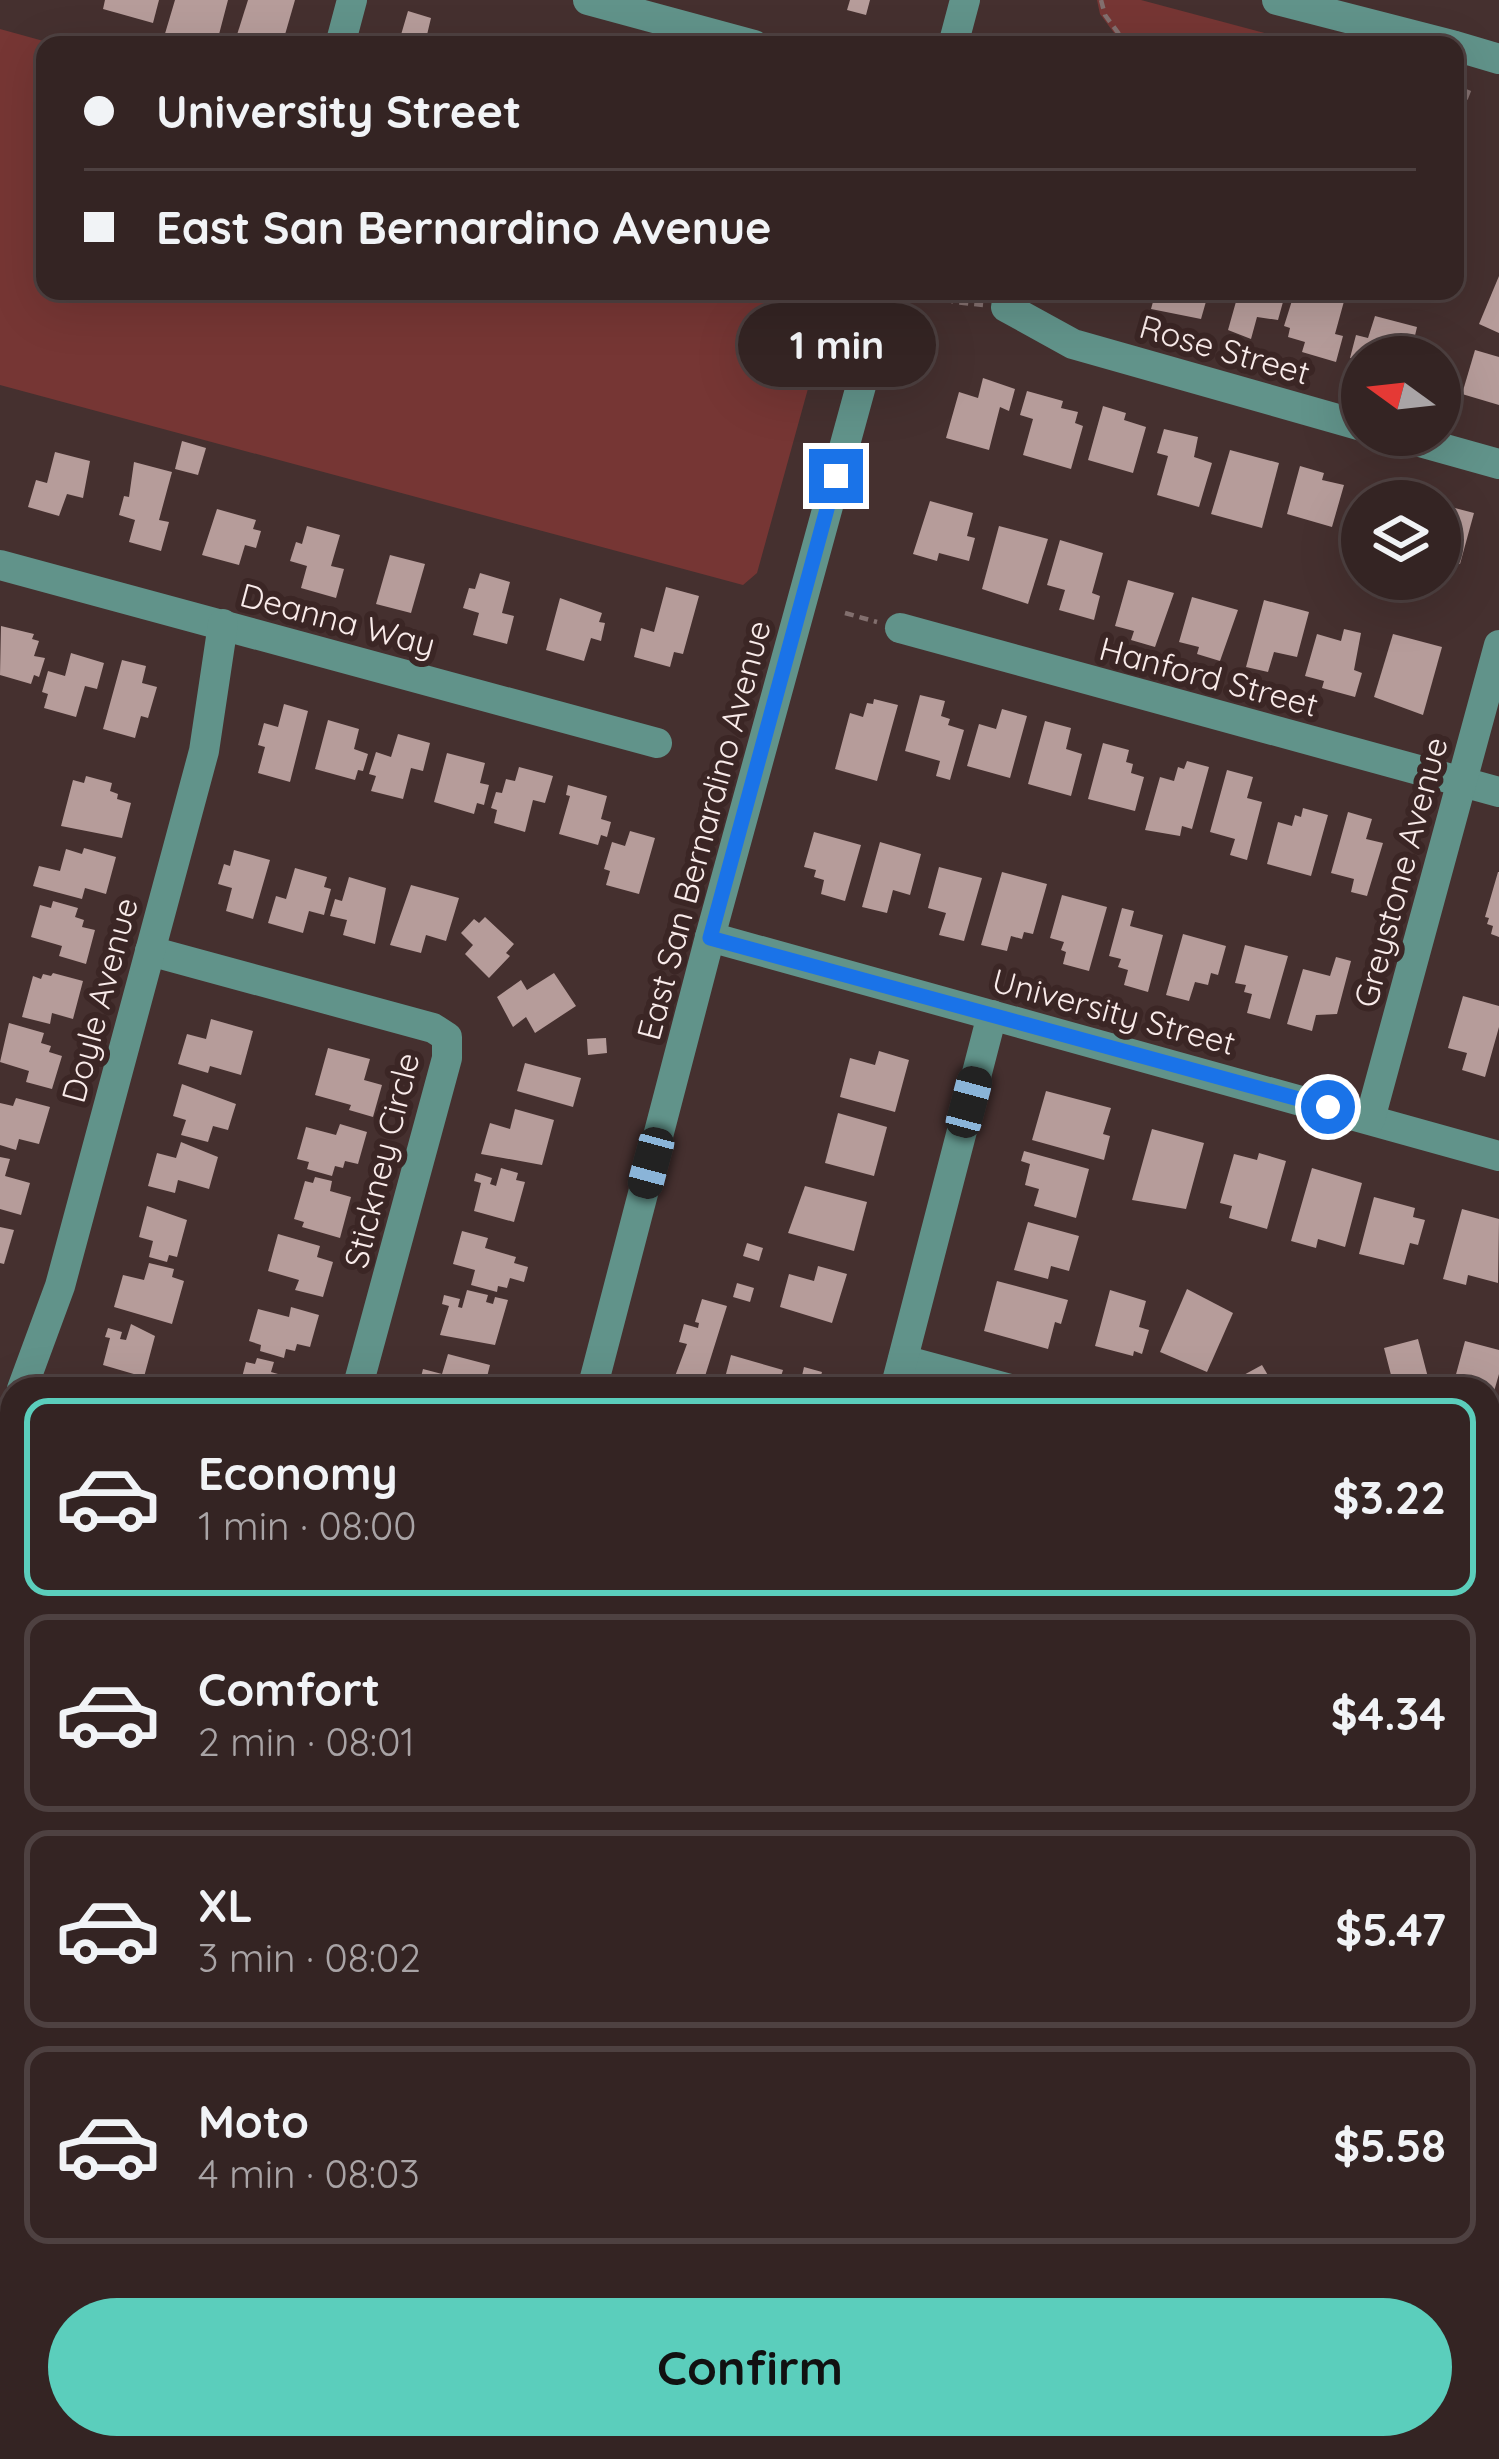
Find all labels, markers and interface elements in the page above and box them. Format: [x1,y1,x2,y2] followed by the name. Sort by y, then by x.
[156,83,521,139] text: University Street
[156,199,772,255] text: East San Bernardino Avenue
[737,302,935,386] callout: 1 min
[1135,305,1315,393] street label: Rose Street
[790,320,884,369] text: 1 min
[1341,336,1461,456] north arrow
[1341,336,1461,600] map controls
[809,449,863,503] route end
[1341,480,1461,600] button: layers
[236,573,440,665] street label: Deanna Way
[627,616,779,1044] street label: East San Bernardino Avenue
[1095,627,1323,725] street label: Hanford Street
[1344,733,1456,1011] street label: Greystone Avenue
[52,893,146,1107] street label: Doyle Avenue
[988,959,1240,1063] street label: University Street
[334,1048,428,1272] street label: Stickney Circle
[942,1063,996,1141] car
[1301,1080,1355,1134] route start
[624,1124,678,1202] car
[54,1443,162,1551] icon: car
[198,1445,398,1501] text: Economy
[1333,1469,1446,1525] text: $3.22
[198,1501,416,1550] text: 1 min · 08:00
[54,1659,162,1767] icon: car
[198,1661,380,1717] text: Comfort
[1331,1685,1446,1741] text: $4.34
[198,1717,415,1766] text: 2 min · 08:01
[54,1875,162,1983] icon: car
[198,1877,253,1933] text: XL
[1335,1901,1446,1957] text: $5.47
[198,1933,421,1982] text: 3 min · 08:02
[54,2091,162,2199] icon: car
[198,2093,309,2149] text: Moto
[1333,2117,1446,2173] text: $5.58
[198,2149,420,2198] text: 4 min · 08:03
[48,2298,1452,2436] button: Confirm

